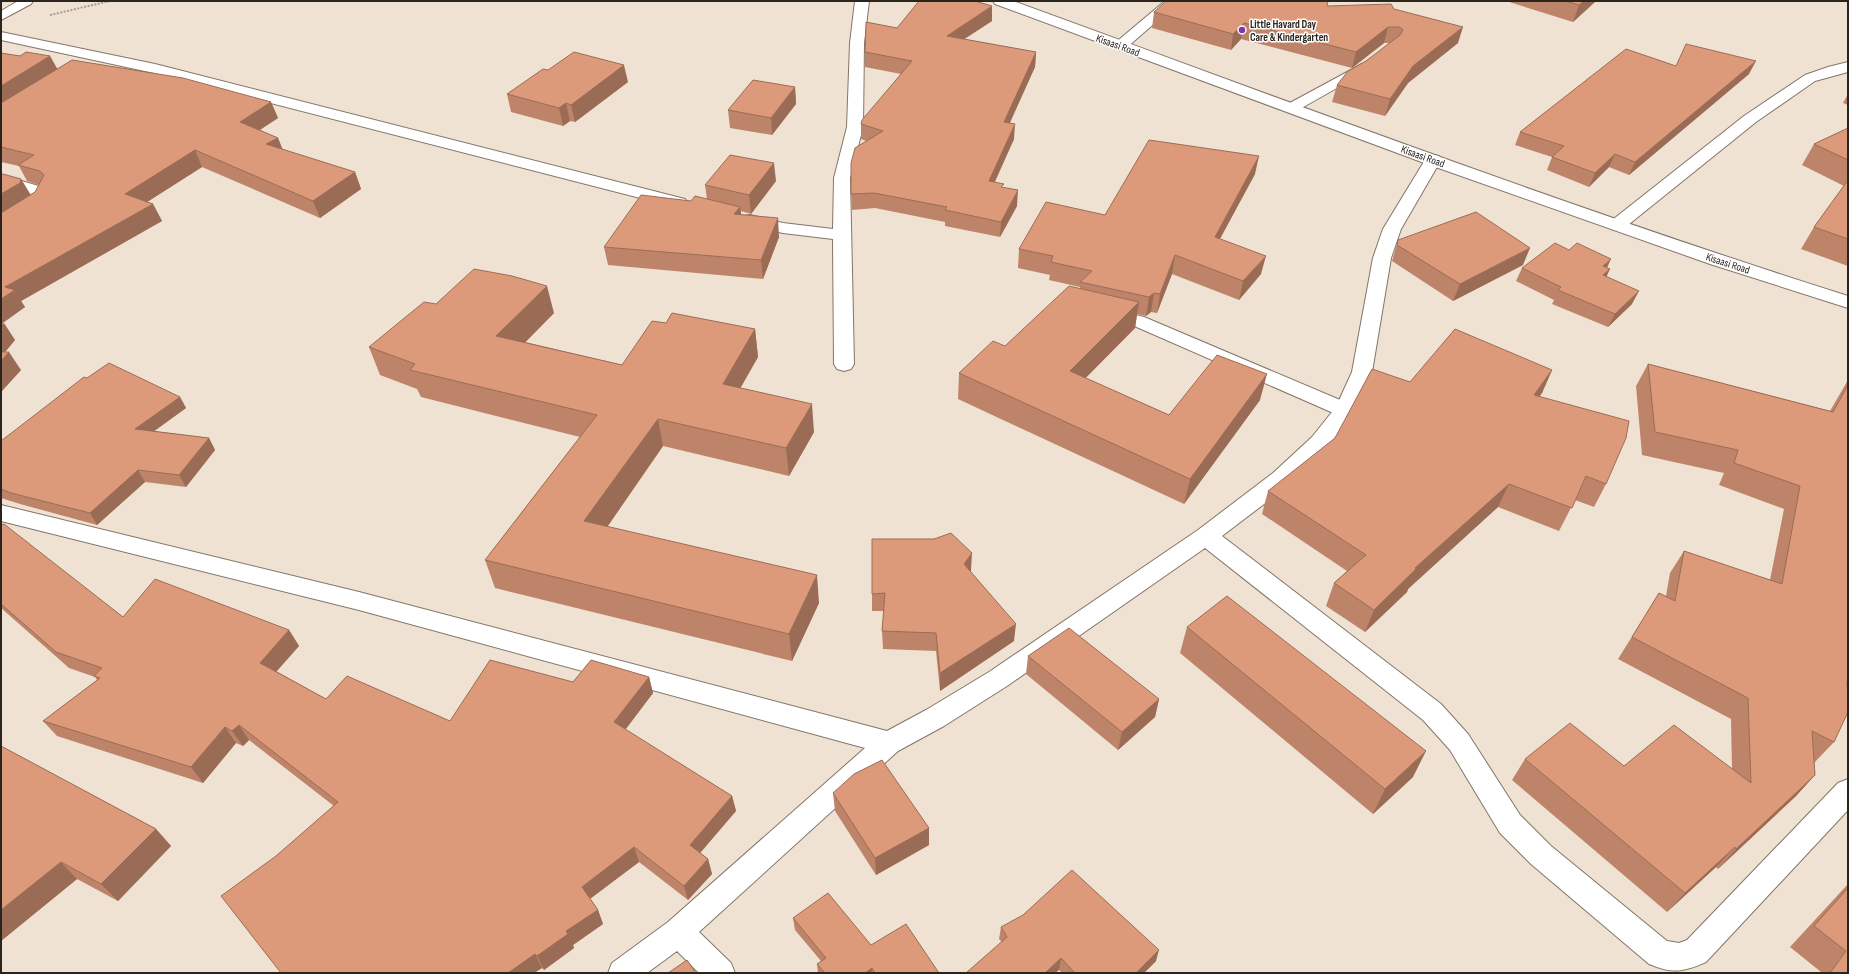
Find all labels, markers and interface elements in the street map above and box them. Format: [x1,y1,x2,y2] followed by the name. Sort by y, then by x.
[1250,18,1328,44] place label: Little Havard Day Care & Kindergarten
[1237,25,1247,35] marker: Little Havard Day Care & Kindergarten
[1094,32,1142,59] street label: Kisaasi Road
[1399,143,1447,170] street label: Kisaasi Road
[1704,250,1752,277] street label: Kisaasi Road

